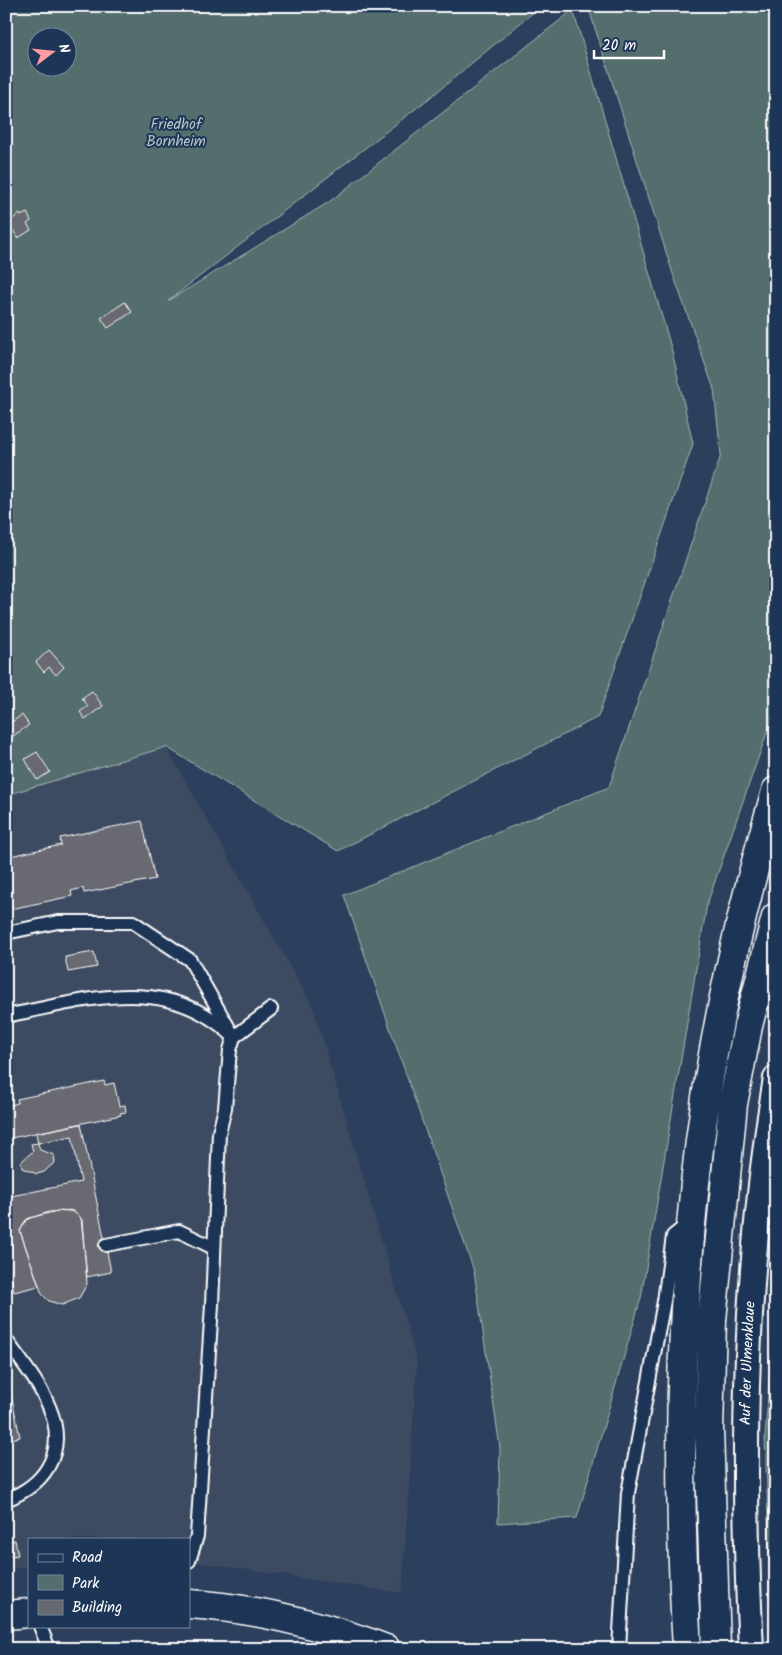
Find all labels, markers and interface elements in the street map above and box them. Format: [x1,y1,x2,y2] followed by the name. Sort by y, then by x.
[28,28,78,78] north arrow
[594,28,664,60] scale bar
[602,34,636,58] text: 20 m
[52,41,75,56] text: N
[146,113,206,154] park label: Friedhof Bornheim
[734,1300,763,1425] street label: Auf der Ulmenklaue
[28,1538,190,1628] legend
[72,1546,103,1570] text: Road
[72,1572,100,1596] text: Park
[72,1596,122,1620] text: Building

